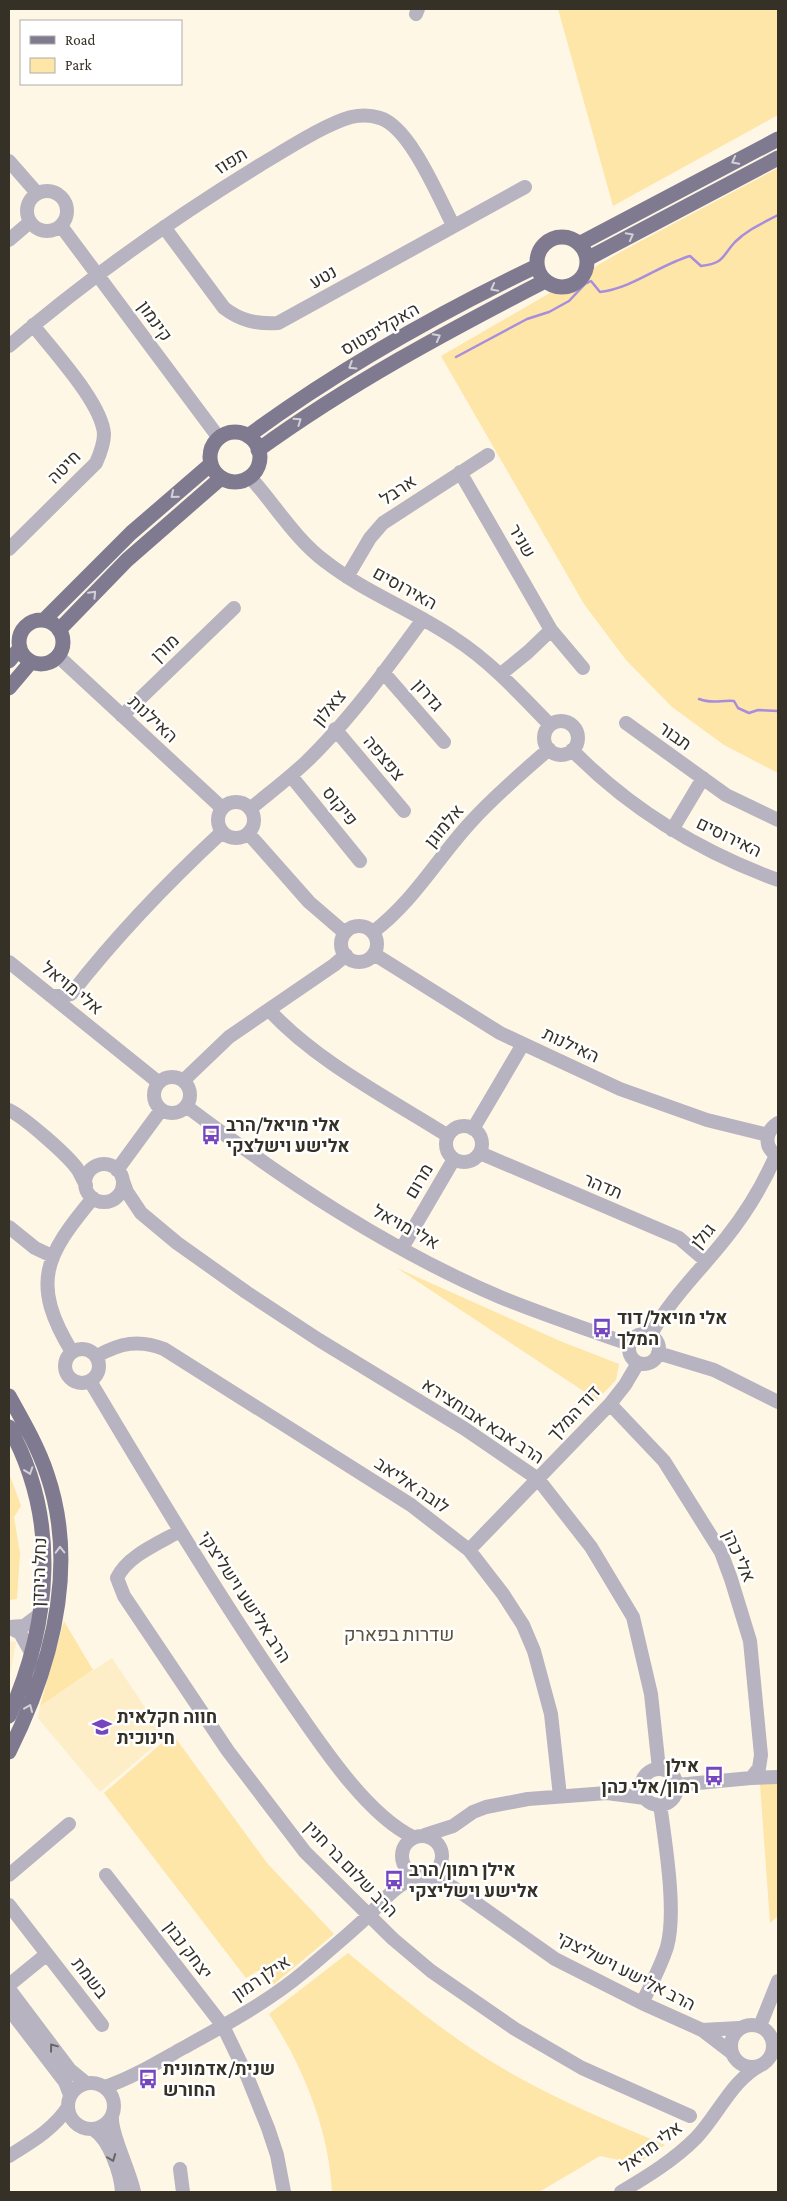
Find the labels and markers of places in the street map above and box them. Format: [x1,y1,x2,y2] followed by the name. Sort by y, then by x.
[226,1115,349,1156] place label: אלי מויאל/הרב אלישע וישלצקי
[200,1124,222,1146] bus stop icon: אלי מויאל/הרב אלישע וישלצקי
[617,1308,727,1349] place label: אלי מויאל/דוד המלך
[591,1317,613,1339] bus stop icon: אלי מויאל/דוד המלך
[117,1707,217,1748] place label: חווה חקלאית חינוכית
[91,1716,113,1738] school or university icon: חווה חקלאית חינוכית
[601,1756,699,1797] place label: אילן רמון/אלי כהן
[703,1765,725,1787] bus stop icon: אילן רמון/אלי כהן
[409,1860,539,1901] place label: אילן רמון/הרב אלישע וישליצקי
[383,1869,405,1891] bus stop icon: אילן רמון/הרב אלישע וישליצקי
[163,2059,275,2100] place label: שנית/אדמונית החורש
[137,2068,159,2090] bus stop icon: שנית/אדמונית החורש

